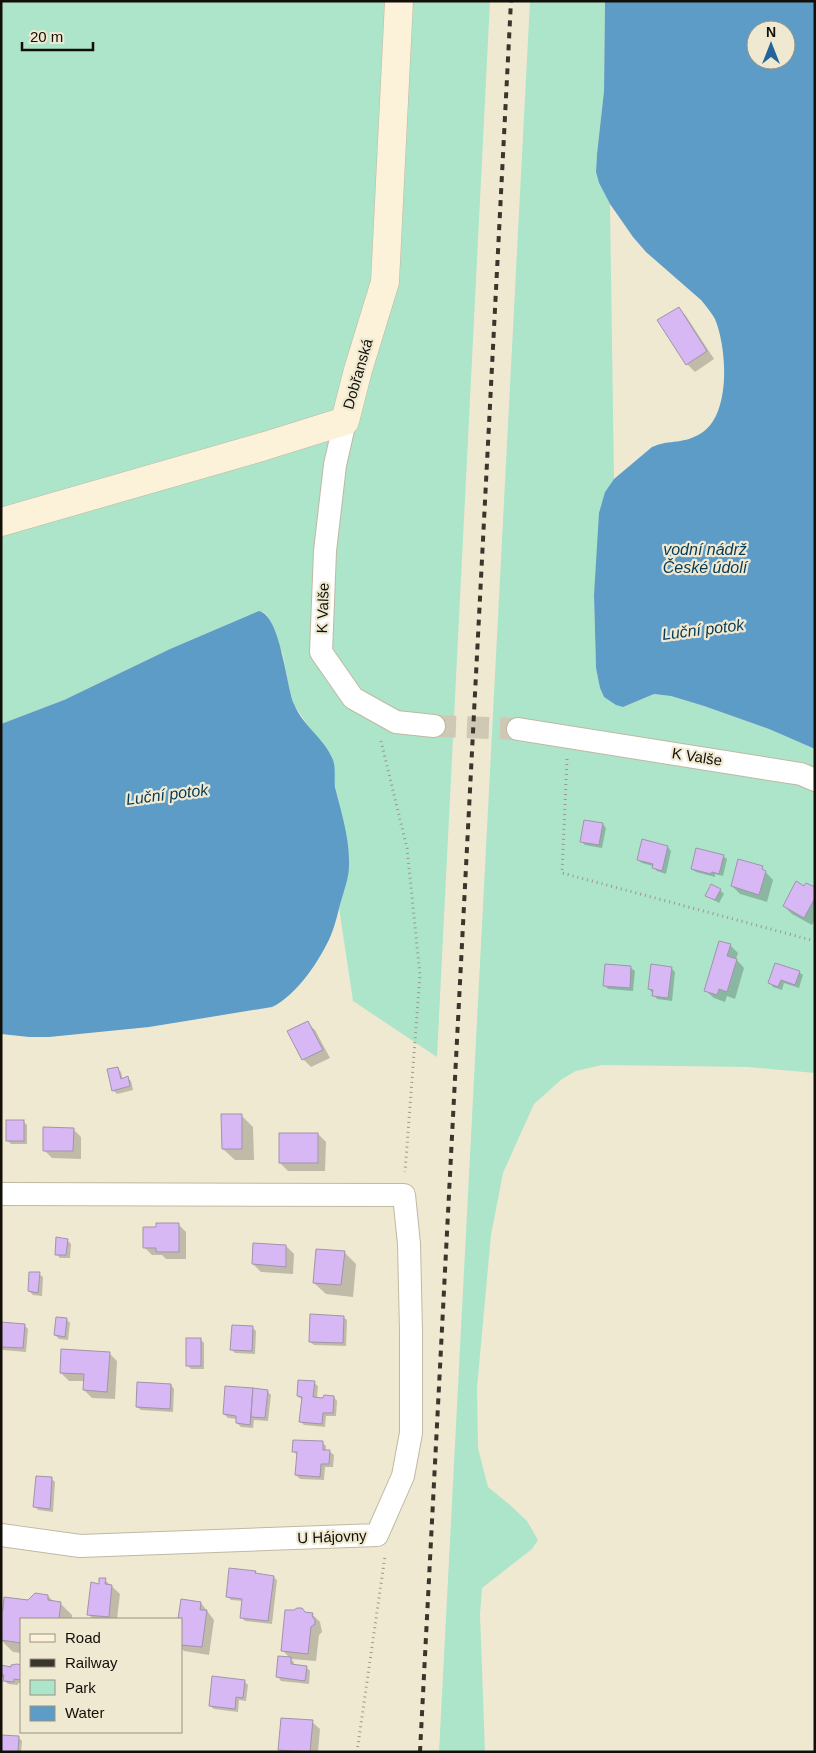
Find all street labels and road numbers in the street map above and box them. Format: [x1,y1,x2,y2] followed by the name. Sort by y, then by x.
[339,336,376,411] street label: Dobřanská
[313,582,332,634] street label: K Valše
[671,744,723,769] street label: K Valše
[297,1527,367,1546] street label: U Hájovny

